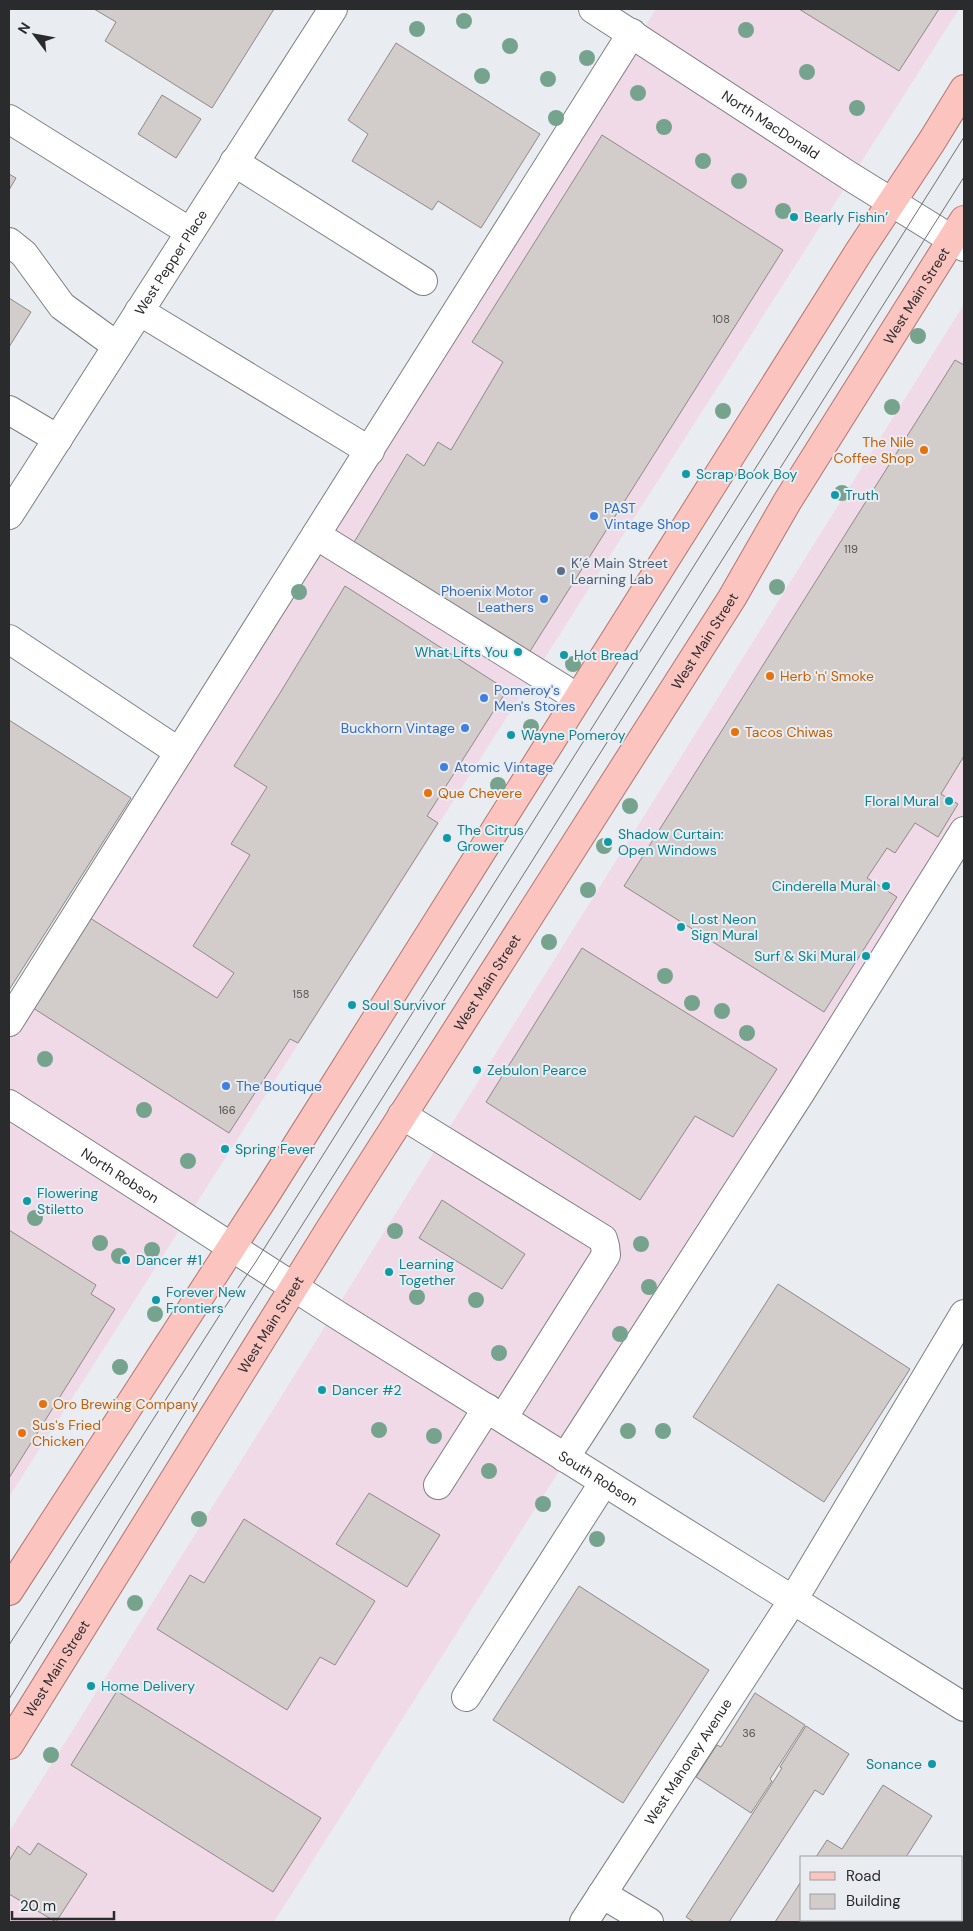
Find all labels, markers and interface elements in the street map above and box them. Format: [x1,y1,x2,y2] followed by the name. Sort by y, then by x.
[10,10,60,60] north arrow
[14,19,34,37] text: N
[718,86,823,163] street label: North MacDonald
[130,206,211,318] street label: West Pepper Place
[804,208,888,226] place label: Bearly Fishin’
[788,211,800,223] marker: Bearly Fishin’
[879,244,954,348] street label: West Main Street
[712,312,730,326] house number: 108
[834,433,914,467] place label: The Nile Coffee Shop
[918,444,930,456] marker: The Nile Coffee Shop
[696,465,797,483] place label: Scrap Book Boy
[680,468,692,480] marker: Scrap Book Boy
[845,486,879,504] place label: Truth
[829,489,841,501] marker: Truth
[604,499,691,533] place label: PAST Vintage Shop
[588,510,600,522] marker: PAST Vintage Shop
[844,542,858,556] house number: 119
[571,554,668,588] place label: K’é Main Street Learning Lab
[555,565,567,577] marker: K’é Main Street Learning Lab
[441,582,534,616] place label: Phoenix Motor Leathers
[667,589,742,693] street label: West Main Street
[538,593,550,605] marker: Phoenix Motor Leathers
[415,643,508,661] place label: What Lifts You
[512,646,524,658] marker: What Lifts You
[574,646,638,664] place label: Hot Bread
[558,649,570,661] marker: Hot Bread
[780,667,874,685] place label: Herb 'n' Smoke
[764,670,776,682] marker: Herb 'n' Smoke
[494,681,576,715] place label: Pomeroy's Men's Stores
[478,692,490,704] marker: Pomeroy's Men's Stores
[341,719,455,737] place label: Buckhorn Vintage
[459,722,471,734] marker: Buckhorn Vintage
[745,723,833,741] place label: Tacos Chiwas
[521,726,626,744] place label: Wayne Pomeroy
[729,726,741,738] marker: Tacos Chiwas
[505,729,517,741] marker: Wayne Pomeroy
[454,758,553,776] place label: Atomic Vintage
[438,761,450,773] marker: Atomic Vintage
[438,784,522,802] place label: Que Chevere
[422,787,434,799] marker: Que Chevere
[865,792,939,810] place label: Floral Mural
[943,795,955,807] marker: Floral Mural
[457,821,524,855] place label: The Citrus Grower
[618,825,724,859] place label: Shadow Curtain: Open Windows
[441,832,453,844] marker: The Citrus Grower
[602,836,614,848] marker: Shadow Curtain: Open Windows
[772,877,876,895] place label: Cinderella Mural
[880,880,892,892] marker: Cinderella Mural
[691,910,758,944] place label: Lost Neon Sign Mural
[675,921,687,933] marker: Lost Neon Sign Mural
[450,931,524,1034] street label: West Main Street
[754,947,856,965] place label: Surf & Ski Mural
[860,950,872,962] marker: Surf & Ski Mural
[293,987,309,1001] house number: 158
[362,996,446,1014] place label: Soul Survivor
[346,999,358,1011] marker: Soul Survivor
[487,1061,587,1079] place label: Zebulon Pearce
[471,1064,483,1076] marker: Zebulon Pearce
[236,1077,322,1095] place label: The Boutique
[220,1080,232,1092] marker: The Boutique
[218,1103,236,1117] house number: 166
[235,1140,315,1158] place label: Spring Fever
[219,1143,231,1155] marker: Spring Fever
[78,1144,162,1207] street label: North Robson
[37,1184,99,1218] place label: Flowering Stiletto
[21,1195,33,1207] marker: Flowering Stiletto
[136,1251,202,1269] place label: Dancer #1
[120,1254,132,1266] marker: Dancer #1
[399,1255,456,1289] place label: Learning Together
[383,1266,395,1278] marker: Learning Together
[233,1273,307,1377] street label: West Main Street
[166,1283,246,1317] place label: Forever New Frontiers
[150,1294,162,1306] marker: Forever New Frontiers
[332,1381,401,1399] place label: Dancer #2
[316,1384,328,1396] marker: Dancer #2
[53,1395,198,1413] place label: Oro Brewing Company
[37,1398,49,1410] marker: Oro Brewing Company
[32,1416,101,1450] place label: Sus's Fried Chicken
[16,1427,28,1439] marker: Sus's Fried Chicken
[555,1447,641,1510] street label: South Robson
[20,1617,94,1720] street label: West Main Street
[101,1677,195,1695] place label: Home Delivery
[85,1680,97,1692] marker: Home Delivery
[640,1695,736,1829] street label: West Mahoney Avenue
[742,1726,756,1740] house number: 36
[866,1755,922,1773] place label: Sonance
[926,1758,938,1770] marker: Sonance
[800,1856,963,1921] legend
[846,1866,881,1886] text: Road
[12,1888,115,1920] scale bar
[846,1891,901,1911] text: Building
[20,1896,56,1916] text: 20 m

